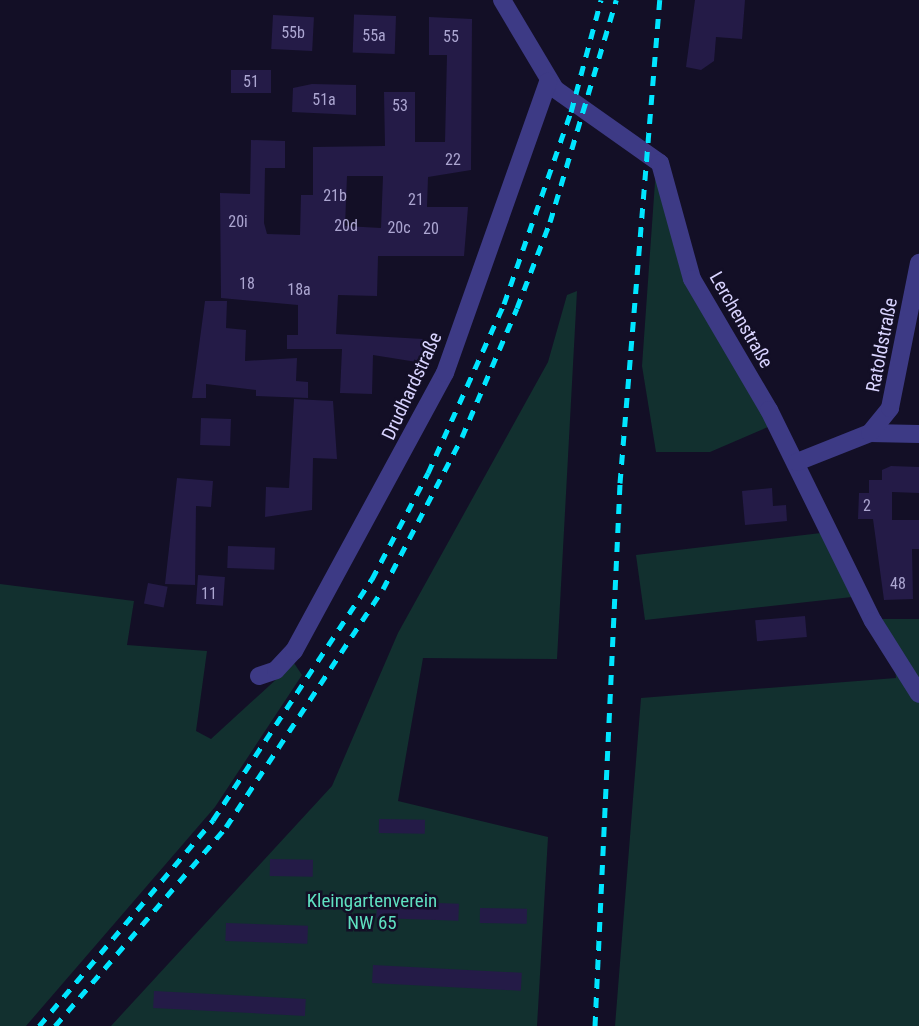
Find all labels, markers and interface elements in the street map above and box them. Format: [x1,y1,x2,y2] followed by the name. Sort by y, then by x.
[281,23,305,43] house number: 55b
[362,26,386,46] house number: 55a
[443,27,459,47] house number: 55
[243,72,259,92] house number: 51
[312,90,336,110] house number: 51a
[392,96,408,116] house number: 53
[445,150,461,170] house number: 22
[323,186,347,206] house number: 21b
[408,190,424,210] house number: 21
[228,212,248,232] house number: 20i
[334,216,358,236] house number: 20d
[387,218,411,238] house number: 20c
[423,219,439,239] house number: 20
[704,268,778,372] street label: Lerchenstraße
[239,274,255,294] house number: 18
[287,280,311,300] house number: 18a
[862,296,902,394] street label: Ratoldstraße
[377,329,447,443] street label: Drudhardstraße
[863,496,871,516] house number: 2
[890,574,906,594] house number: 48
[201,584,217,604] house number: 11
[307,890,437,934] park label: Kleingartenverein NW 65

